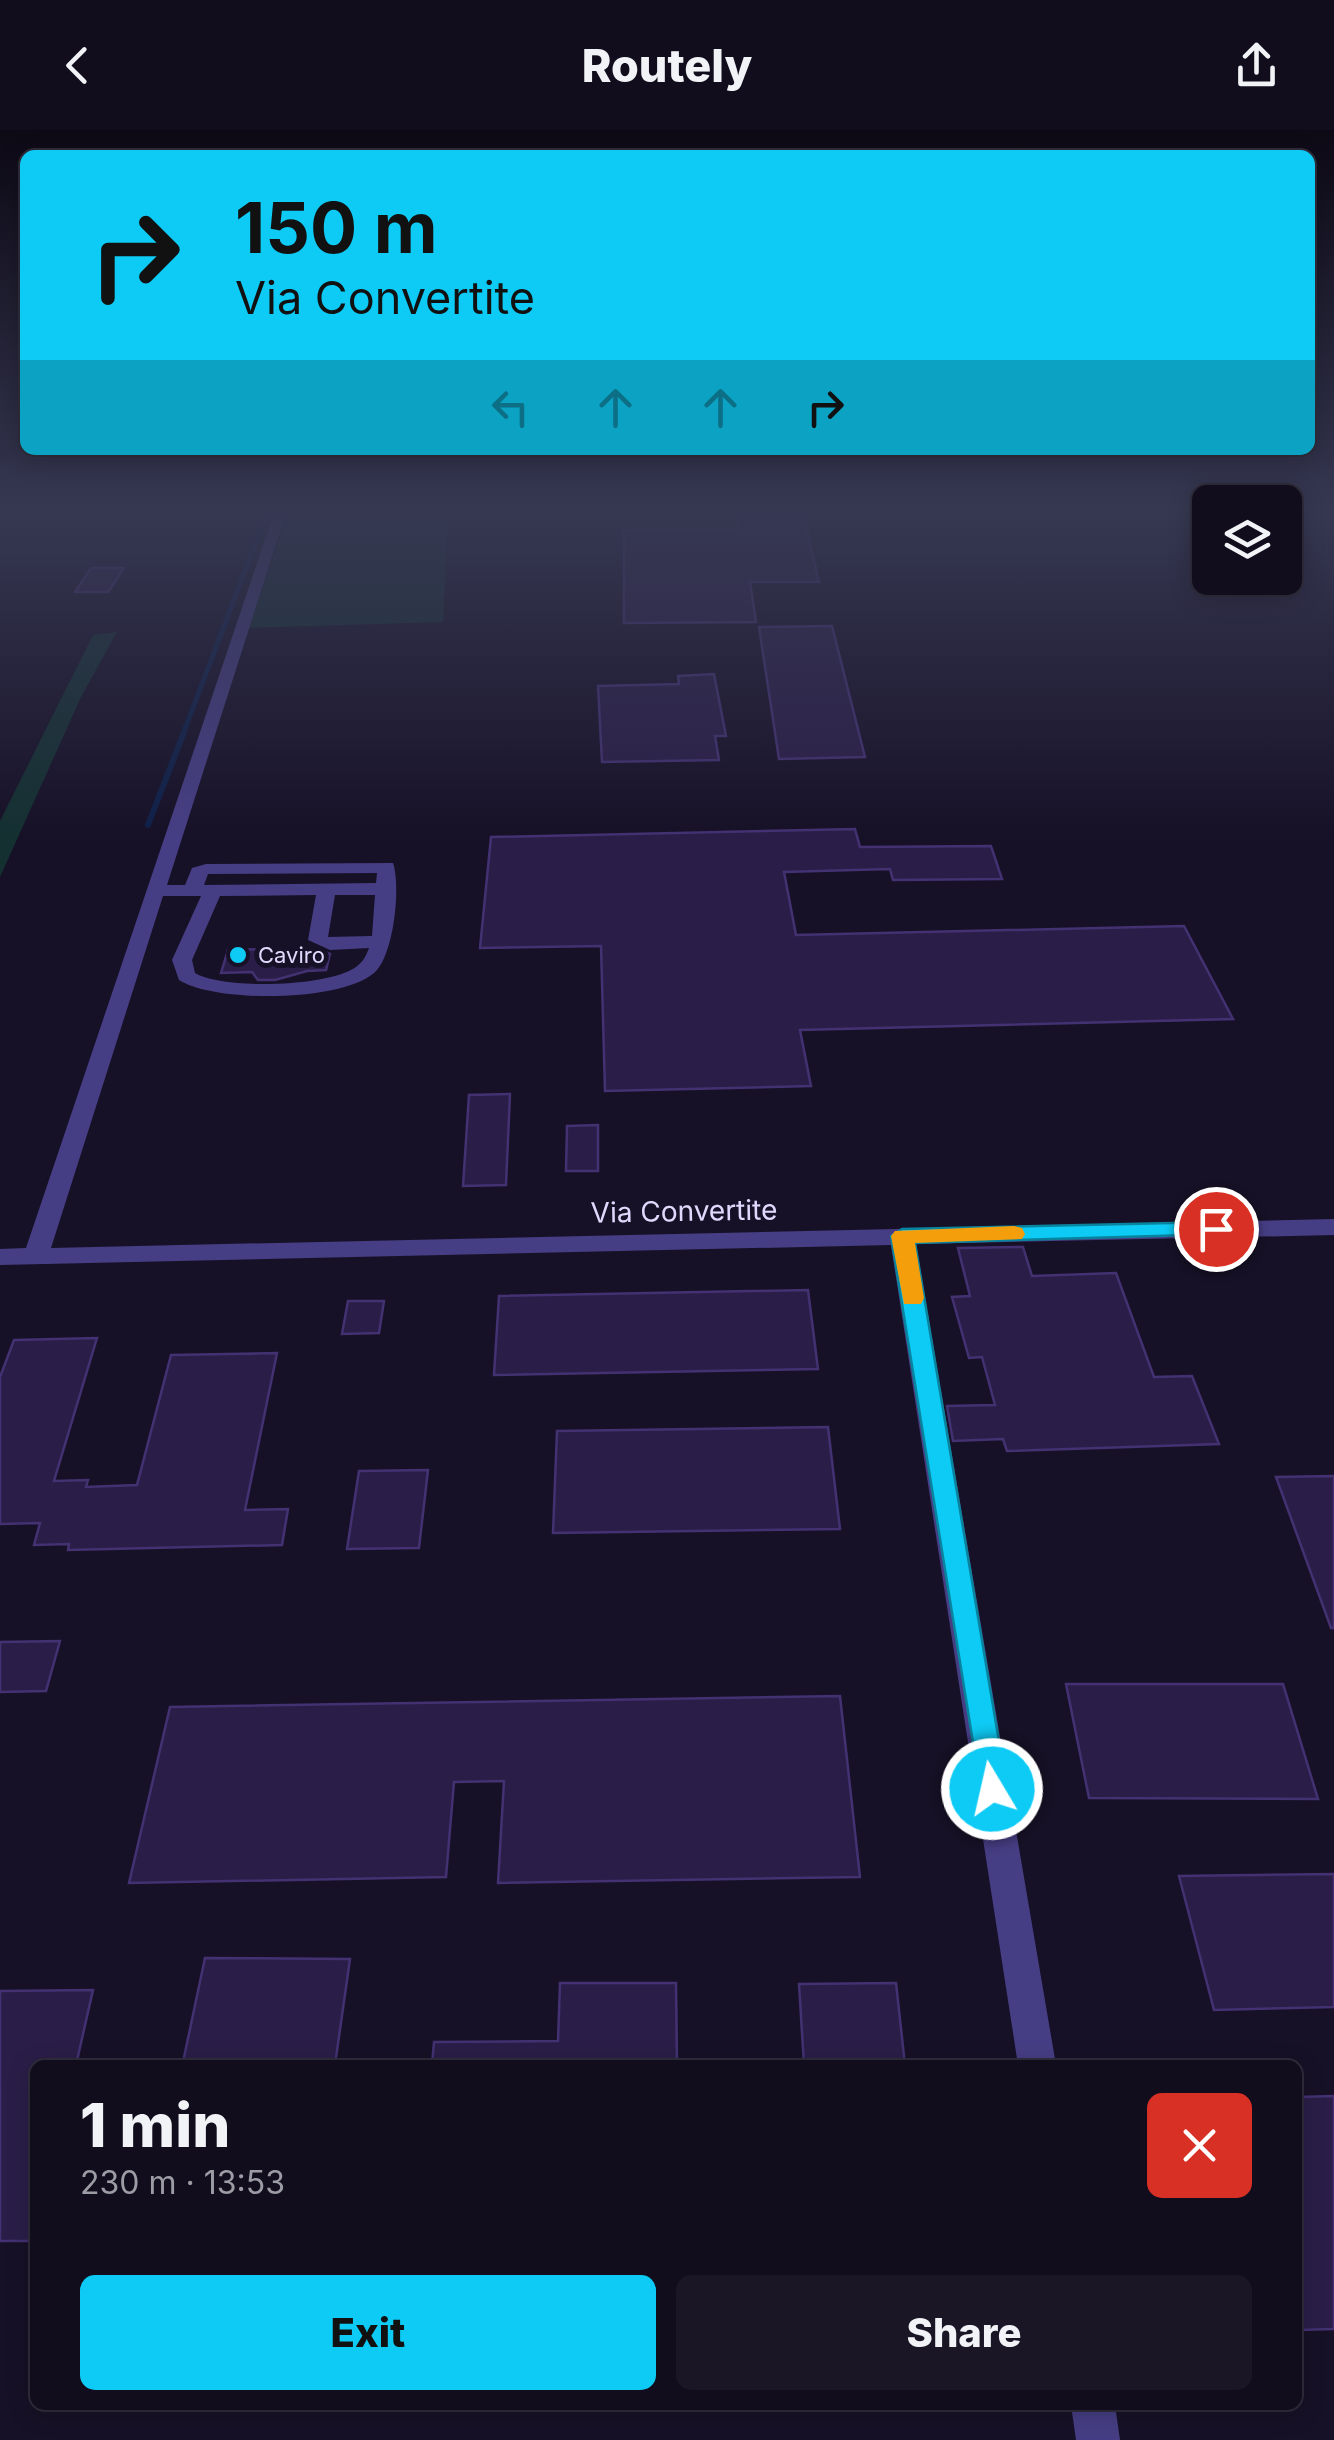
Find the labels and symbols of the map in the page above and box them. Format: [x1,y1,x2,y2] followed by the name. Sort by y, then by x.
[258,942,325,968] place label: Caviro
[227,944,249,966] marker: Caviro
[1174,1187,1259,1272] pin
[590,1192,778,1230] street label: Via Convertite
[940,1737,1044,1841] position arrow

